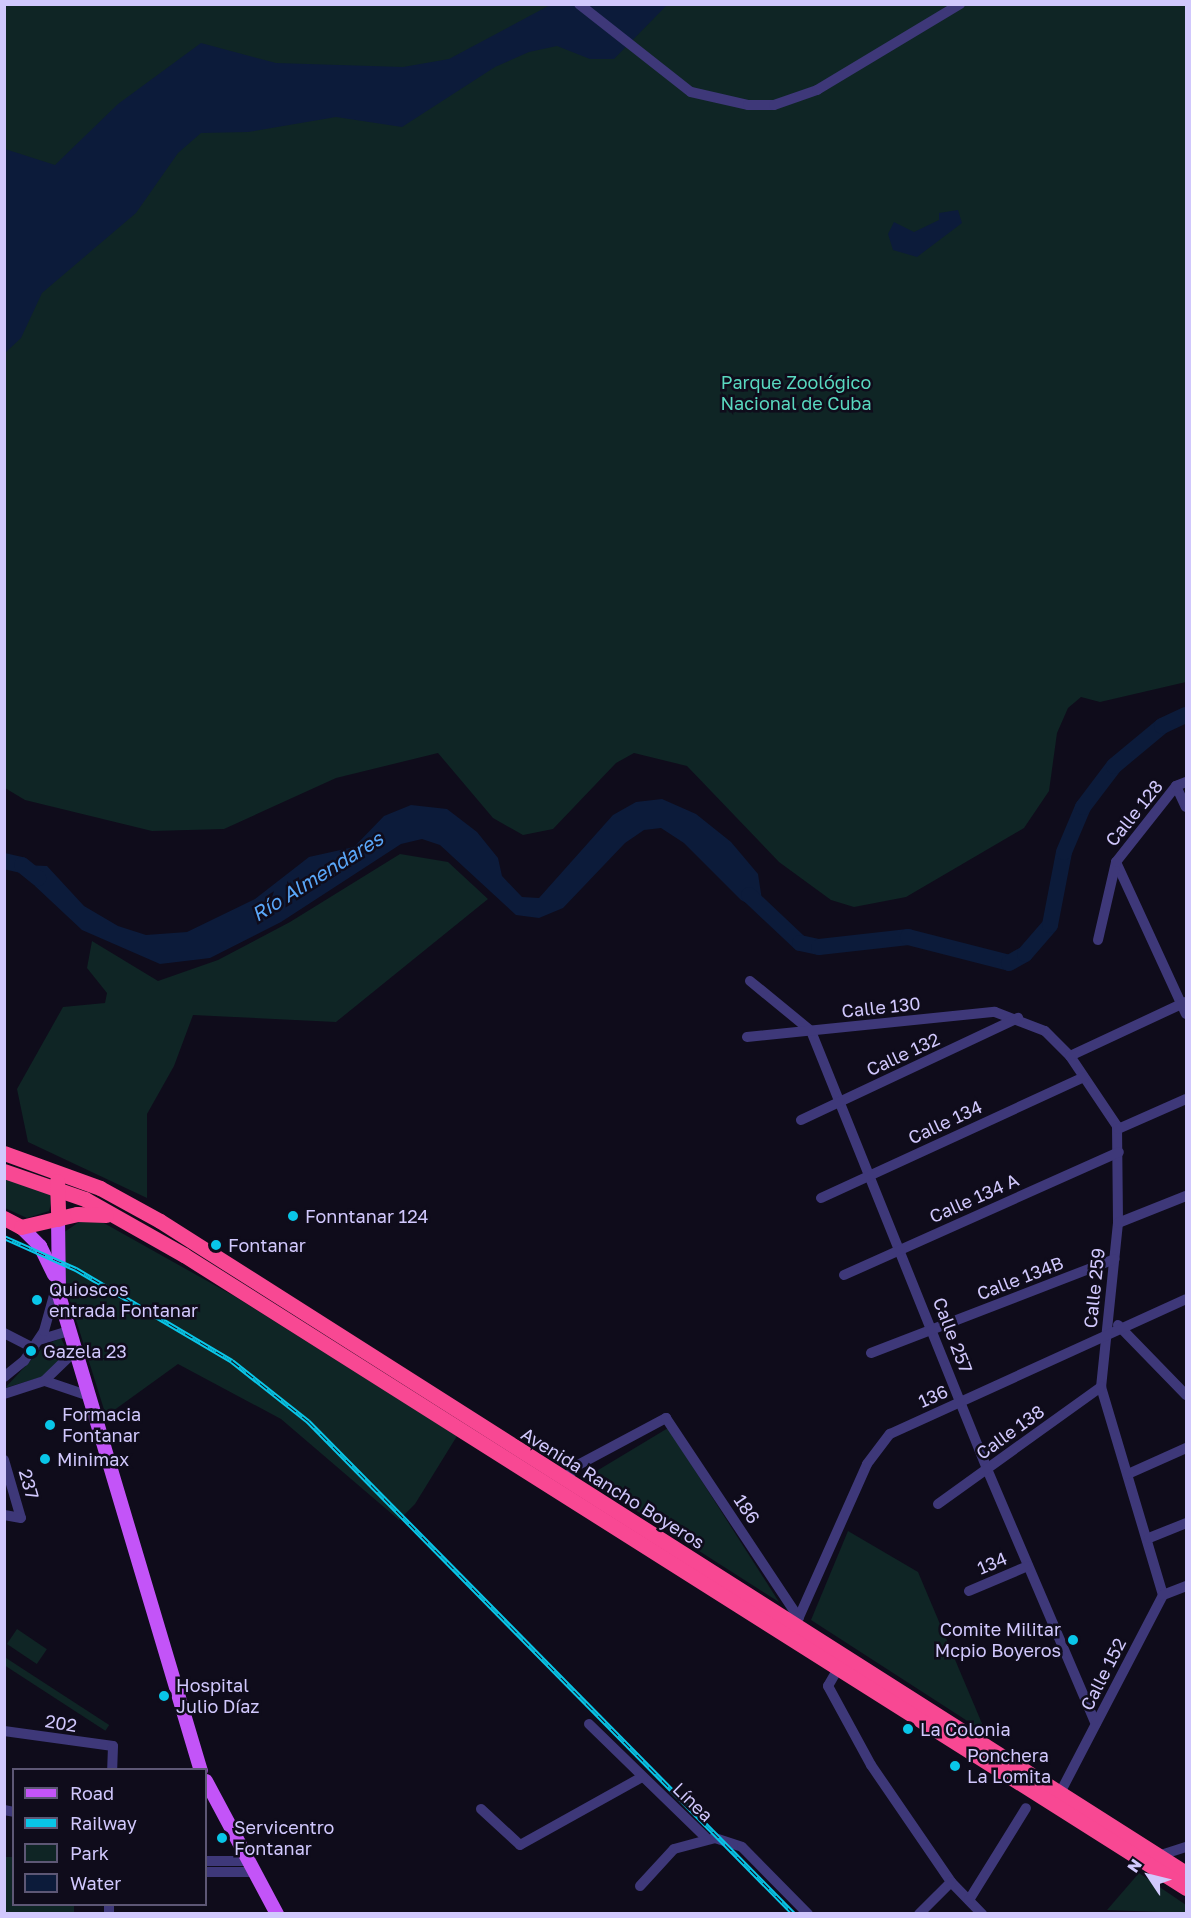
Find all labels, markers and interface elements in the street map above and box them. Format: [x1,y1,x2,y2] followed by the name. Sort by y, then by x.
[720,372,872,415] park label: Parque Zoológico Nacional de Cuba
[1101,776,1167,850] street label: Calle 128
[247,826,387,926] water label: Río Almendares
[841,992,921,1022] street label: Calle 130
[863,1028,943,1080] street label: Calle 132
[905,1096,985,1148] street label: Calle 134
[926,1169,1022,1227] street label: Calle 134 A
[305,1205,429,1227] place label: Fonntanar 124
[286,1209,300,1223] marker: Fonntanar 124
[228,1234,306,1256] place label: Fontanar
[209,1238,223,1252] marker: Fontanar
[1079,1247,1109,1329] street label: Calle 259
[974,1252,1066,1304] street label: Calle 134B
[49,1279,198,1322] place label: Quioscos entrada Fontanar
[30,1293,44,1307] marker: Quioscos entrada Fontanar
[929,1294,977,1376] street label: Calle 257
[43,1340,127,1362] place label: Gazela 23
[24,1344,38,1358] marker: Gazela 23
[915,1380,951,1412] street label: 136
[972,1400,1048,1464] street label: Calle 138
[62,1404,141,1446] place label: Formacia Fontanar
[43,1418,57,1432] marker: Formacia Fontanar
[517,1423,709,1553] street label: Avenida Rancho Boyeros
[57,1448,129,1470] place label: Minimax
[38,1452,52,1466] marker: Minimax
[14,1466,44,1502] street label: 237
[729,1490,765,1528] street label: 186
[974,1547,1010,1579] street label: 134
[935,1619,1061,1662] place label: Comite Militar Mcpio Boyeros
[1066,1633,1080,1647] marker: Comite Militar Mcpio Boyeros
[1076,1634,1130,1714] street label: Calle 152
[176,1675,260,1718] place label: Hospital Julio Díaz
[157,1689,171,1703] marker: Hospital Julio Díaz
[43,1710,79,1736] street label: 202
[920,1718,1011,1740] place label: La Colonia
[901,1722,915,1736] marker: La Colonia
[967,1745,1051,1788] place label: Ponchera La Lomita
[948,1759,962,1773] marker: Ponchera La Lomita
[12,1768,207,1906] legend
[669,1778,717,1826] street label: Línea
[70,1782,114,1804] text: Road
[70,1812,137,1834] text: Railway
[234,1817,334,1860] place label: Servicentro Fontanar
[215,1831,229,1845] marker: Servicentro Fontanar
[70,1842,109,1864] text: Park
[1119,1846,1179,1906] north arrow
[1123,1855,1146,1876] text: N
[70,1872,121,1894] text: Water

